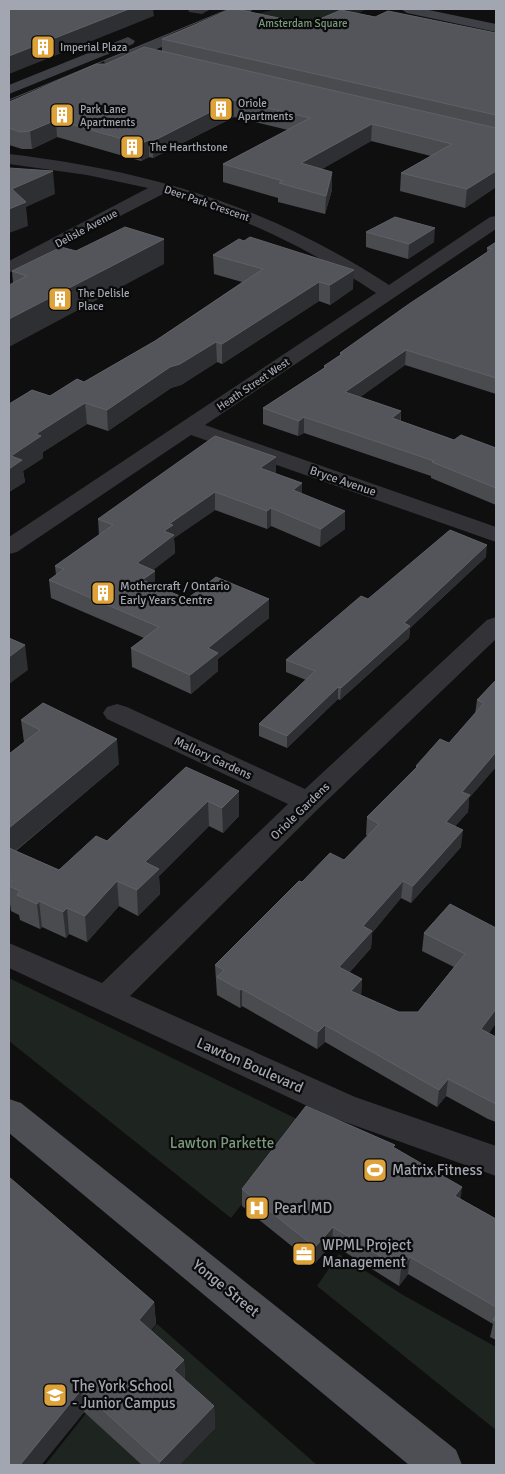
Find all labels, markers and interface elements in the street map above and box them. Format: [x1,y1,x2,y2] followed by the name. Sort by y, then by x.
[259,17,347,30] park label: Amsterdam Square
[30,34,56,60] building icon: Imperial Plaza
[60,41,128,54] place label: Imperial Plaza
[208,96,234,122] building icon: Oriole Apartments
[238,97,293,123] place label: Oriole Apartments
[49,102,75,128] building icon: Park Lane Apartments
[80,103,135,129] place label: Park Lane Apartments
[119,134,145,160] building icon: The Hearthstone
[150,141,228,154] place label: The Hearthstone
[162,183,251,224] street label: Deer Park Crescent
[53,206,120,250] street label: Delisle Avenue
[47,286,73,312] building icon: The Delisle Place
[78,287,130,313] place label: The Delisle Place
[214,355,292,414] street label: Heath Street West
[308,463,378,500] street label: Bryce Avenue
[120,579,230,608] place label: Mothercraft / Ontario Early Years Centre
[90,580,116,606] building icon: Mothercraft / Ontario Early Years Centre
[172,734,254,783] street label: Mallory Gardens
[268,779,333,843] street label: Oriole Gardens
[194,1033,306,1097] street label: Lawton Boulevard
[170,1134,274,1152] park label: Lawton Parkette
[362,1157,388,1183] sports icon: Matrix Fitness
[392,1161,483,1179] place label: Matrix Fitness
[244,1195,270,1221] hospital icon: Pearl MD
[274,1199,332,1217] place label: Pearl MD
[322,1236,411,1271] place label: WPML Project Management
[291,1241,317,1267] office icon: WPML Project Management
[189,1256,263,1320] street label: Yonge Street
[72,1377,176,1412] place label: The York School - Junior Campus
[42,1382,68,1408] school or university icon: The York School - Junior Campus

